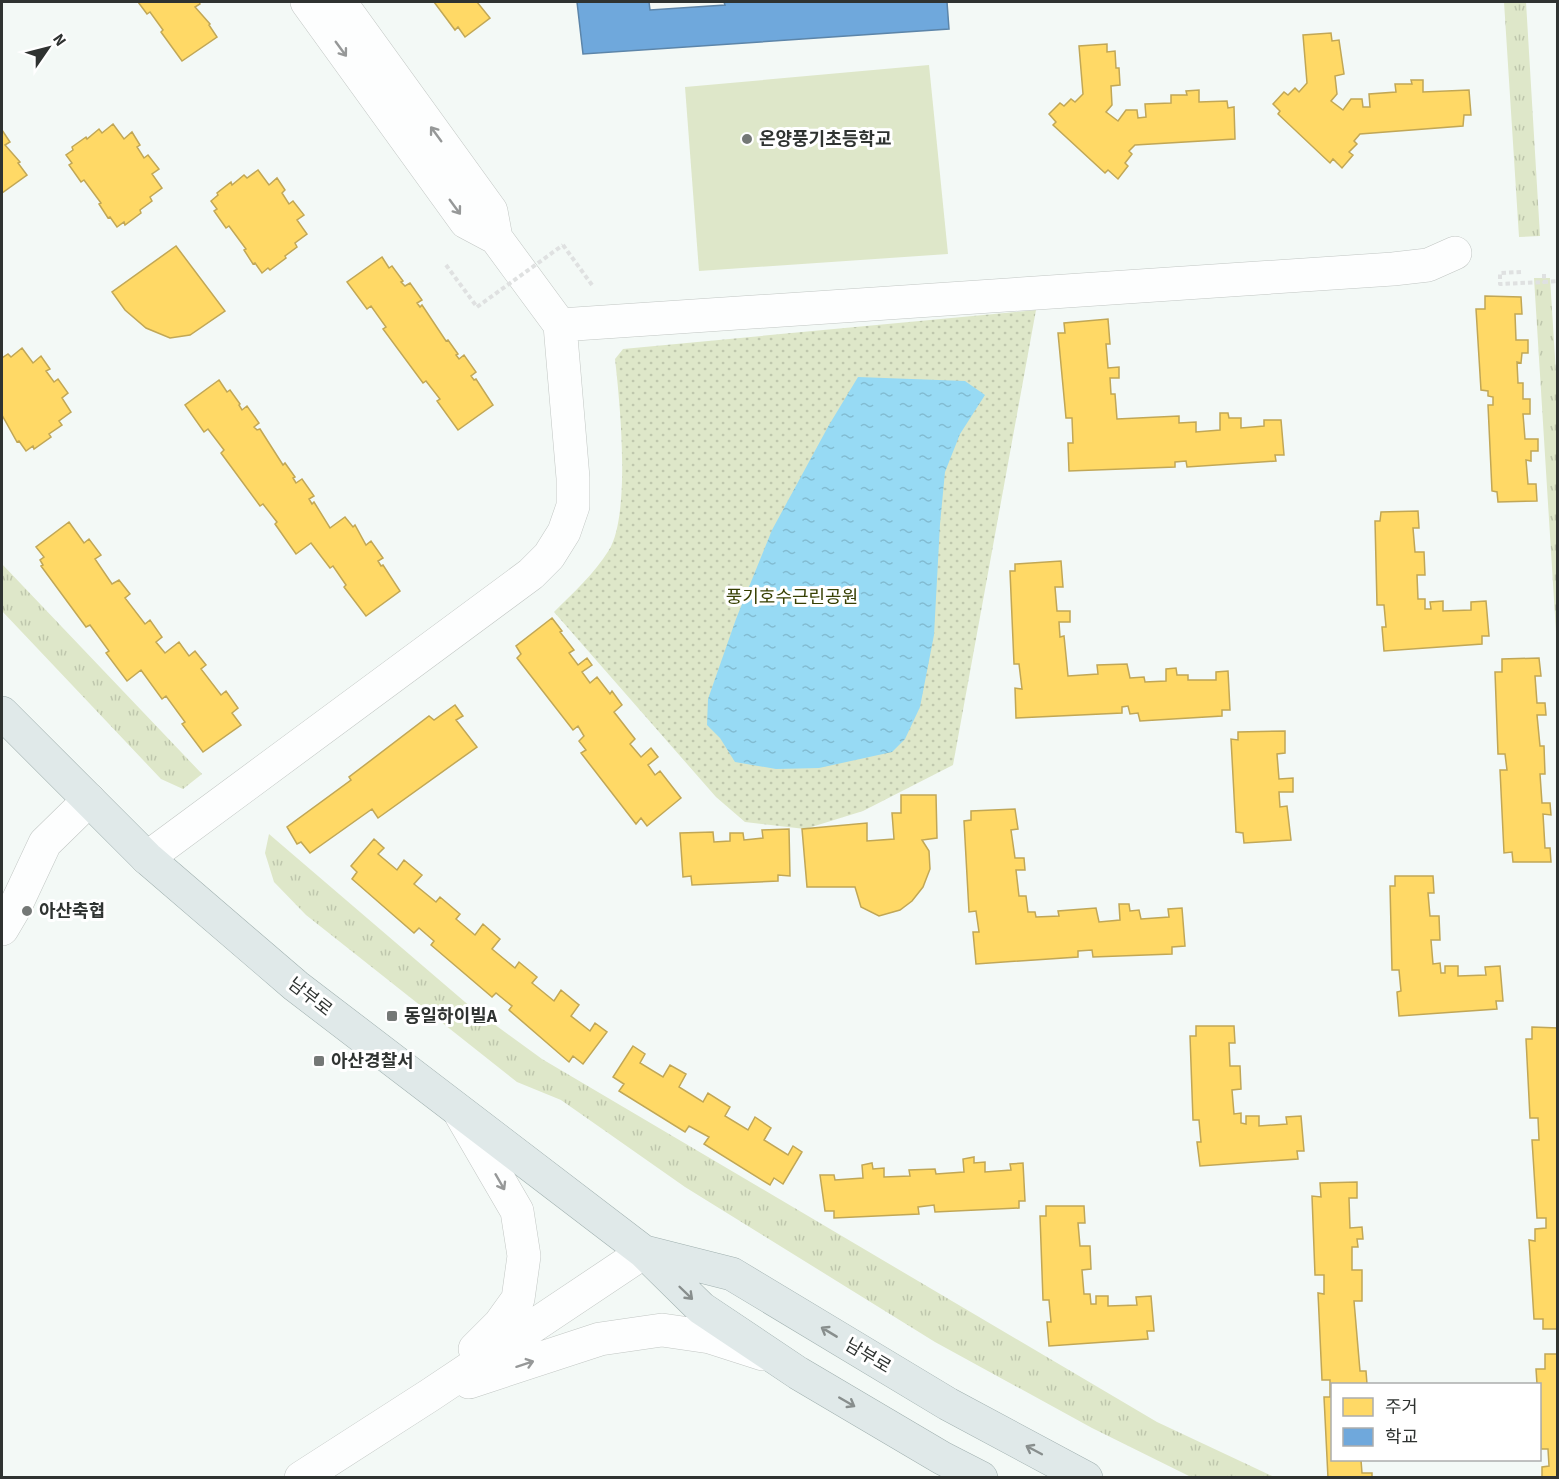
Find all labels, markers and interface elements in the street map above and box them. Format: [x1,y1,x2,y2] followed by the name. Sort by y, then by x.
[18,18,78,78] north arrow
[47,29,72,51] text: N
[335,40,347,57] one-way arrow
[430,127,442,143] one-way arrow
[759,127,891,152] place label: 온양풍기초등학교
[740,132,754,146] marker: 온양풍기초등학교
[449,199,461,215] one-way arrow
[726,585,858,610] park label: 풍기호수근린공원
[39,899,105,924] place label: 아산축협
[20,904,34,918] marker: 아산축협
[283,972,337,1022] street label: 남부로
[404,1004,498,1029] place label: 동일하이빌A
[385,1009,399,1023] marker: 동일하이빌A
[331,1049,414,1074] place label: 아산경찰서
[312,1054,326,1068] marker: 아산경찰서
[494,1173,506,1190] one-way arrow
[678,1285,693,1300] one-way arrow
[821,1326,838,1338] one-way arrow
[840,1332,896,1380] street label: 남부로
[515,1357,534,1368] one-way arrow
[1331,1383,1541,1461] legend
[1385,1395,1418,1420] text: 주거
[838,1396,855,1408] one-way arrow
[1385,1425,1418,1450] text: 학교
[1026,1444,1044,1455] one-way arrow

